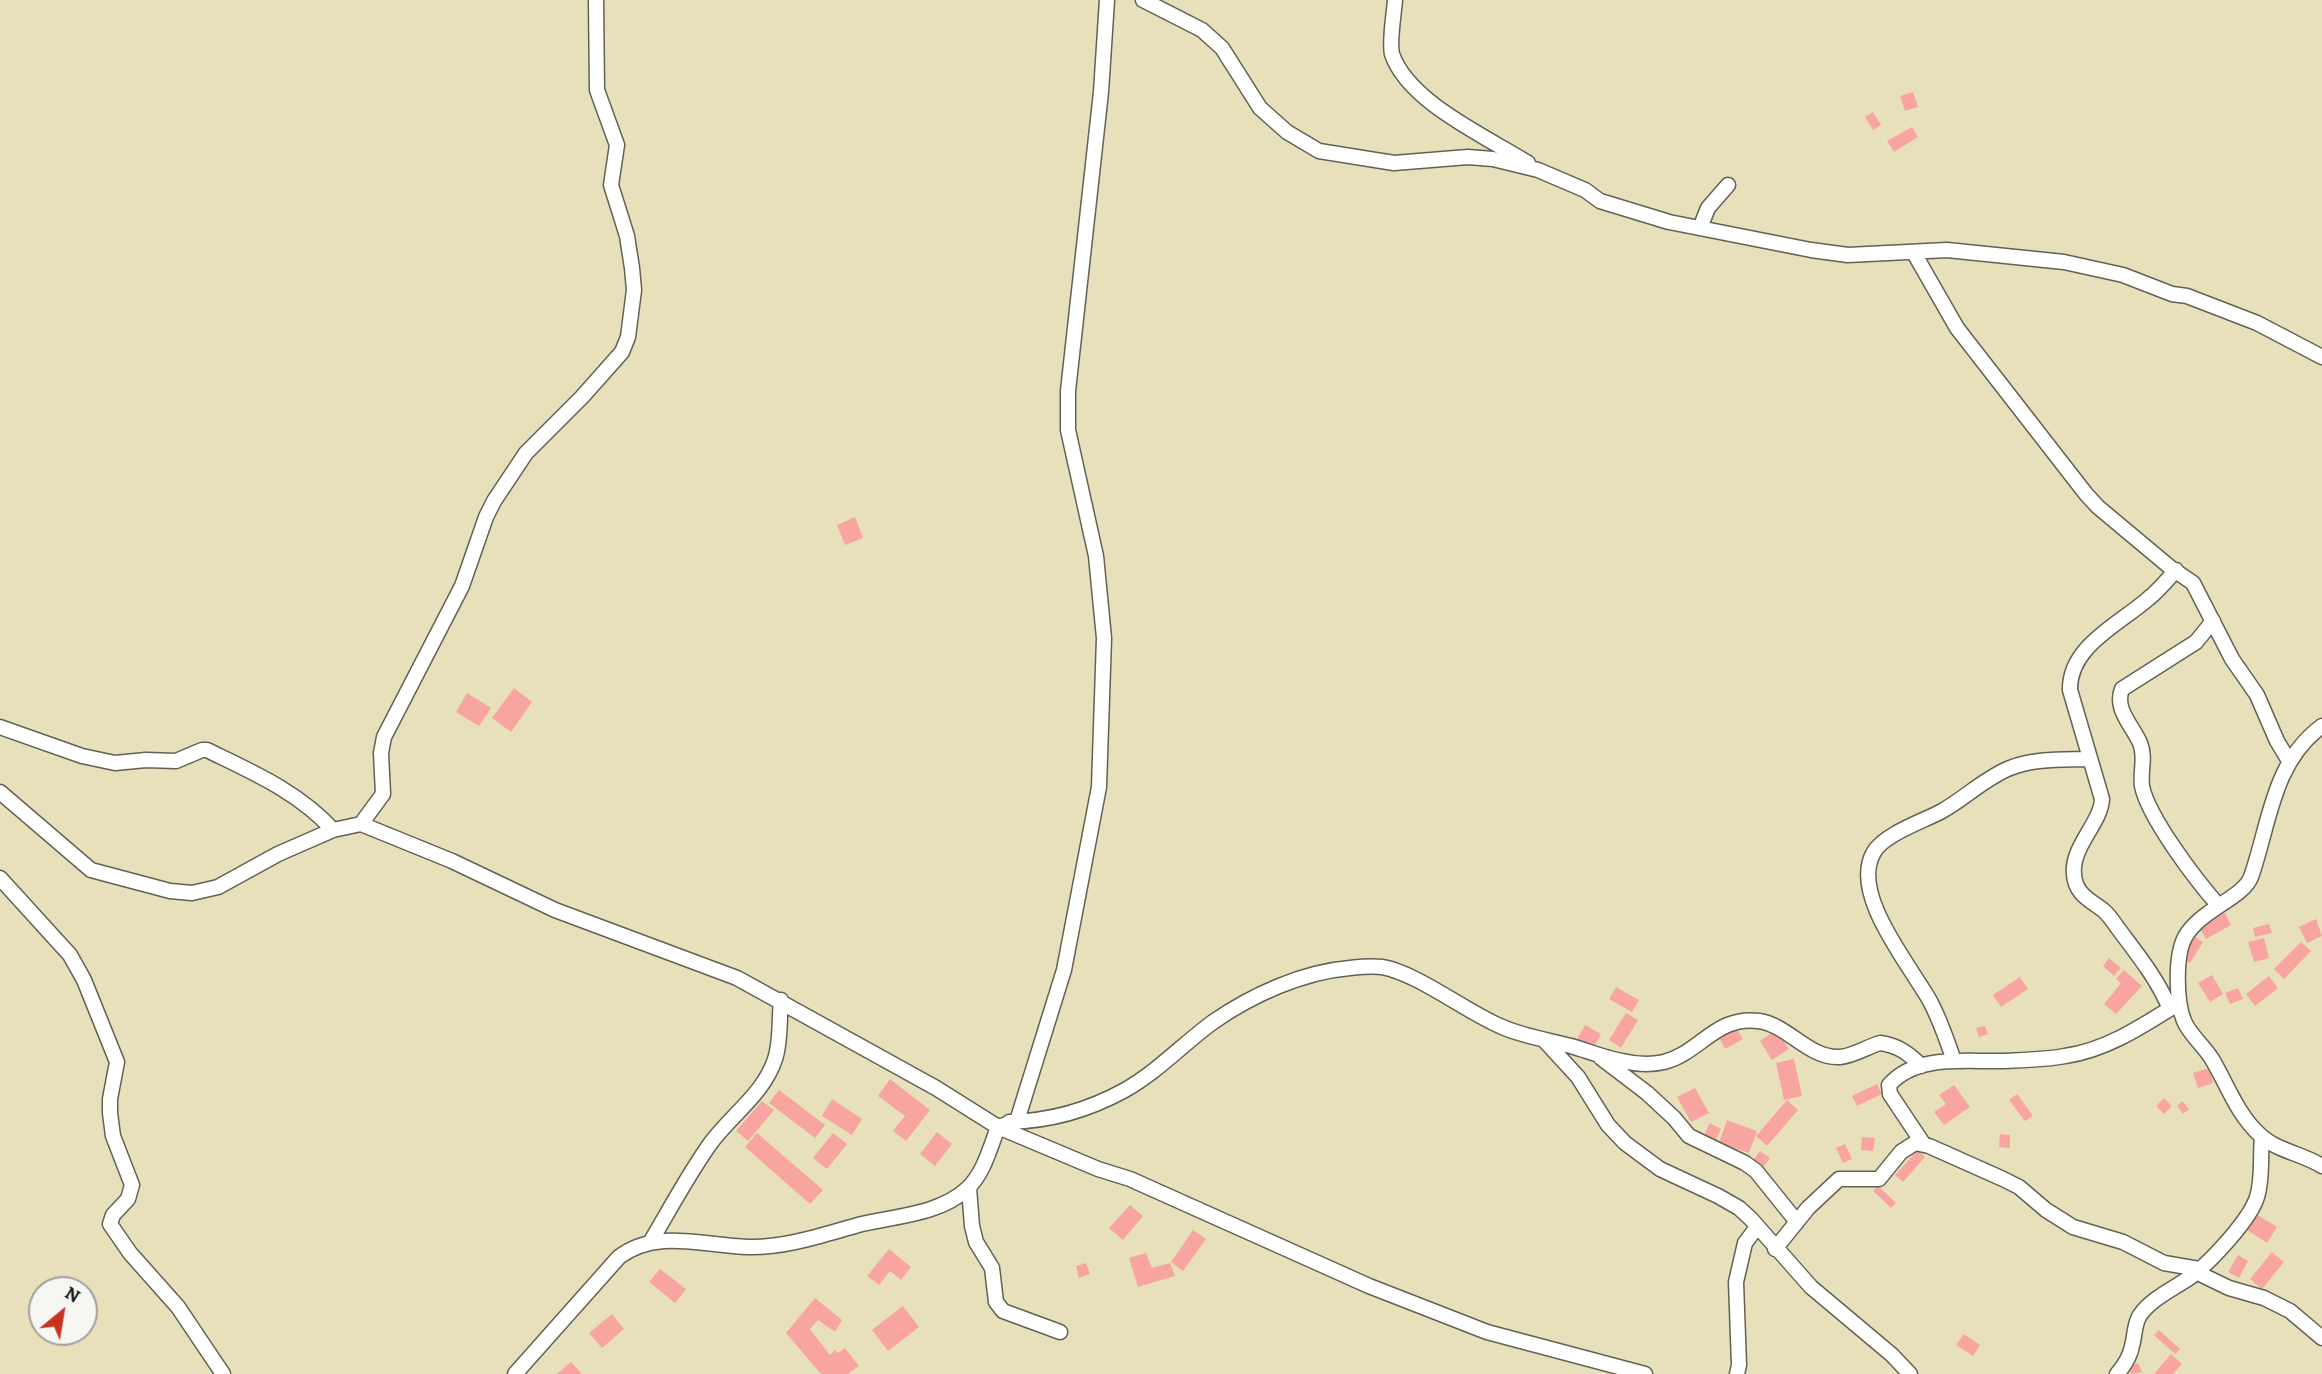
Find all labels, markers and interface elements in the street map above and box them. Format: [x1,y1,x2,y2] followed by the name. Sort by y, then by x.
[28,1276,98,1346] north arrow
[60,1280,85,1309] text: N

